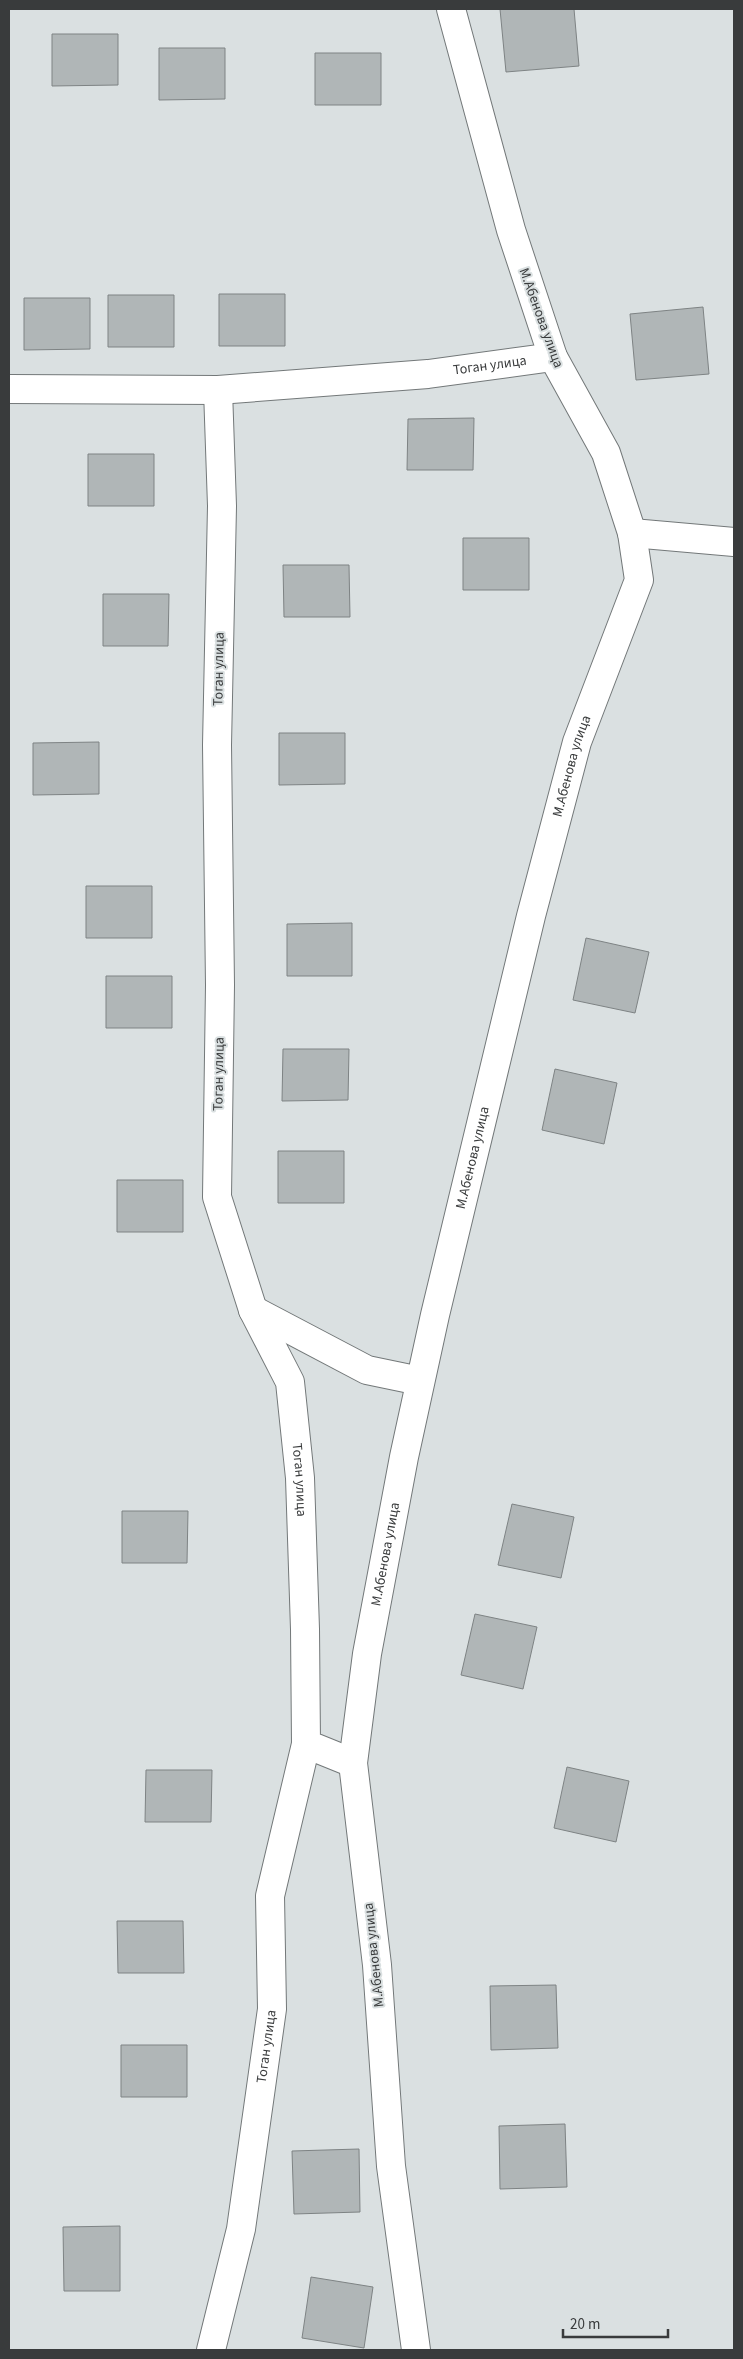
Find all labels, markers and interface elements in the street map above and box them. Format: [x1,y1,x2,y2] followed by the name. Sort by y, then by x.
[514,265,568,371] street label: М.Абенова улица
[452,351,528,380] street label: Тоган улица
[208,632,230,706] street label: Тоган улица
[548,712,596,819] street label: М.Абенова улица
[208,1037,230,1111] street label: Тоган улица
[451,1104,495,1211] street label: М.Абенова улица
[286,1442,311,1517] street label: Тоган улица
[366,1501,405,1608] street label: М.Абенова улица
[359,1902,389,2008] street label: М.Абенова улица
[252,2008,282,2084] street label: Тоган улица
[563,2306,668,2338] scale bar
[570,2314,600,2335] text: 20 m

